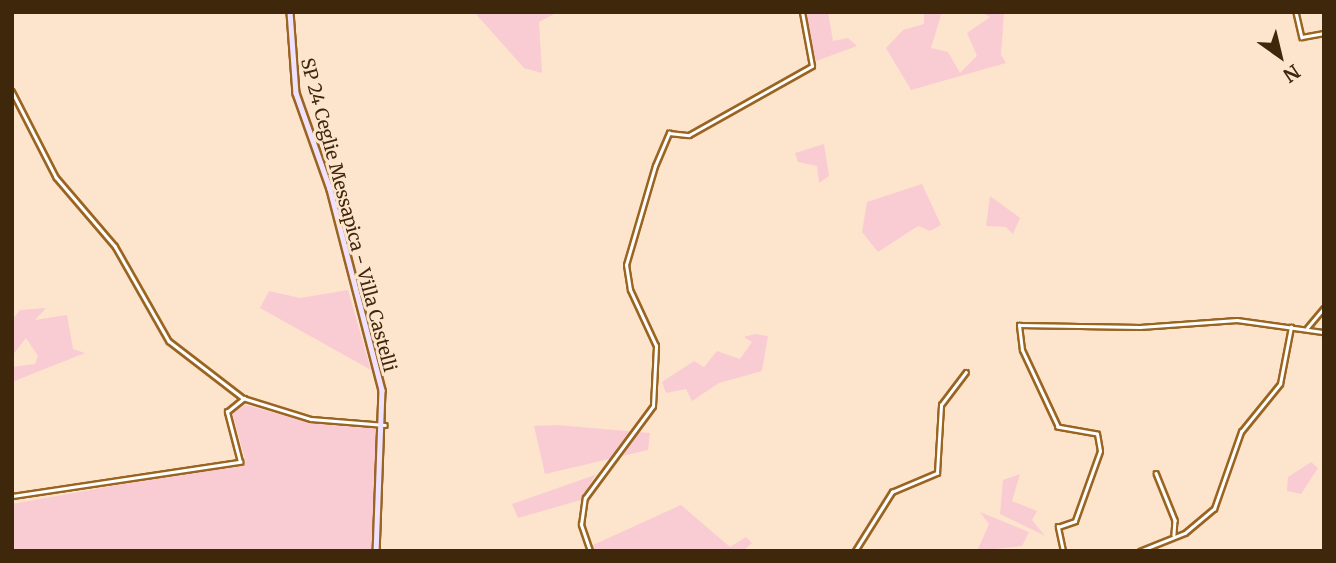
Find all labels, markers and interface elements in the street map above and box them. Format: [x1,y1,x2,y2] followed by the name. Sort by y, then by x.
[1245,21,1315,91] north arrow
[296,56,400,374] street label: SP 24 Ceglie Messapica - Villa Castelli
[1279,59,1305,88] text: N

